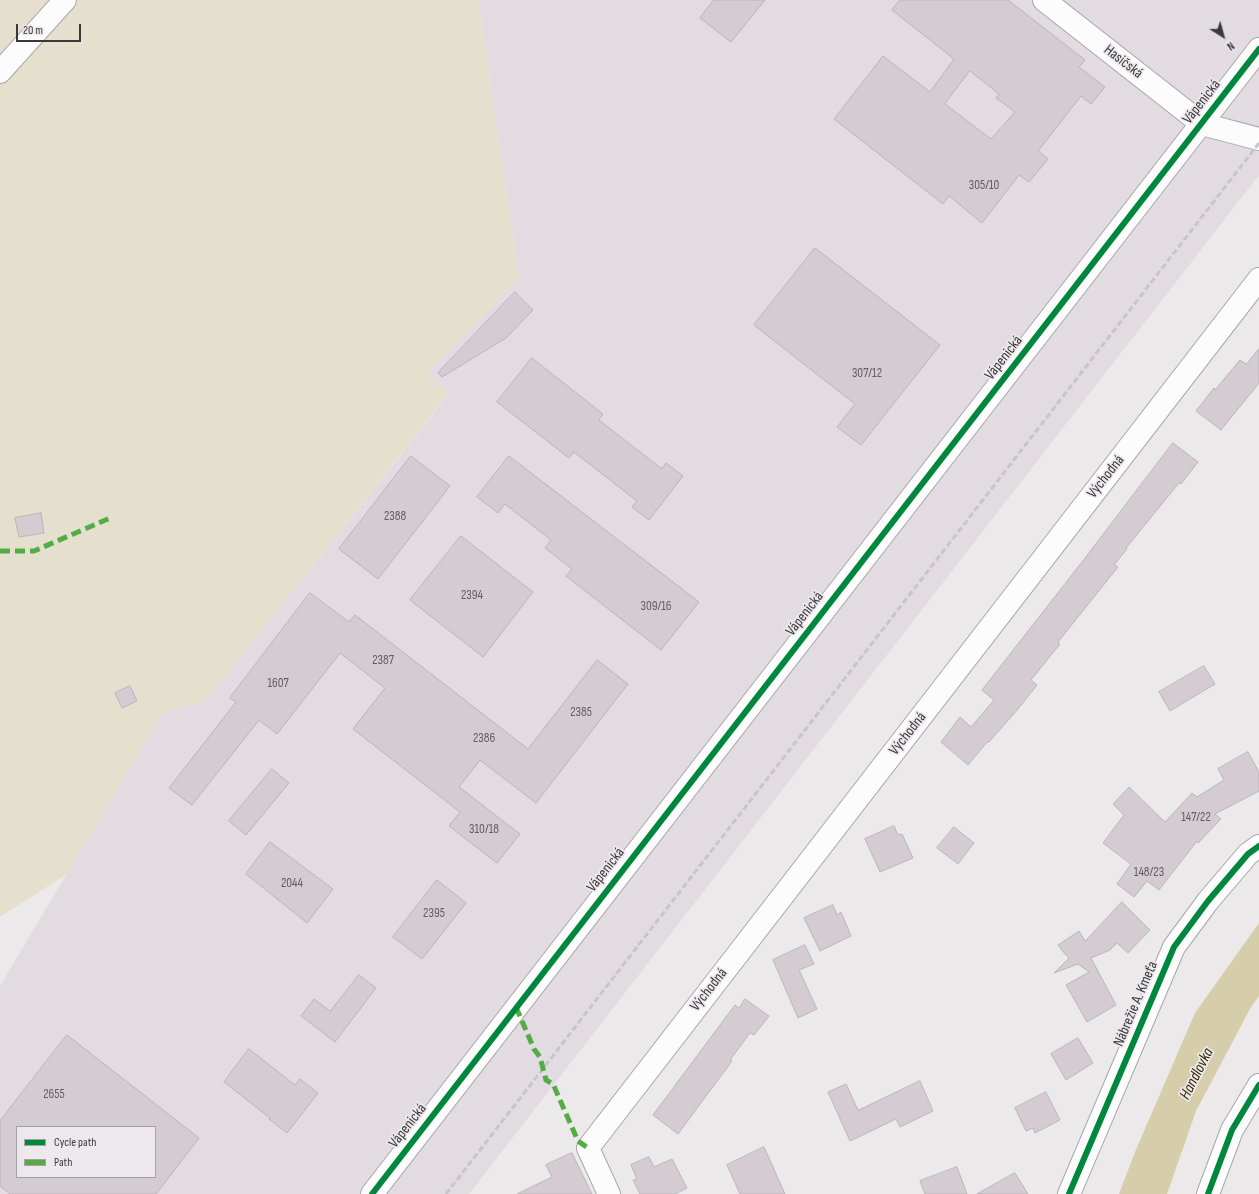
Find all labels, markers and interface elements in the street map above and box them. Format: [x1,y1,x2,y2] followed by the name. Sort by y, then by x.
[18,16,83,42] scale bar
[1203,16,1243,56] north arrow
[23,23,43,38] text: 20 m
[1224,39,1237,53] text: N
[1100,41,1146,83] street label: Hasičská
[1179,76,1225,128] street label: Vápenická
[969,178,999,194] house number: 305/10
[981,332,1027,384] street label: Vápenická
[852,366,882,382] house number: 307/12
[1084,452,1128,502] street label: Východná
[384,509,406,525] house number: 2388
[461,588,483,604] house number: 2394
[782,588,828,640] street label: Vápenická
[640,599,672,615] house number: 309/16
[372,653,394,669] house number: 2387
[267,676,289,692] house number: 1607
[570,705,592,721] house number: 2385
[886,709,930,759] street label: Východná
[473,731,495,747] house number: 2386
[1181,810,1211,826] house number: 147/22
[469,822,499,838] house number: 310/18
[583,844,629,896] street label: Vápenická
[1134,865,1164,881] house number: 148/23
[281,876,303,892] house number: 2044
[423,906,445,922] house number: 2395
[1110,959,1162,1049] street label: Nábrežie A. Kmeťa
[687,965,731,1015] street label: Východná
[1176,1045,1218,1103] water label: Handlovka
[43,1087,65,1103] house number: 2655
[385,1100,431,1152] street label: Vápenická
[16,1126,156,1178] legend
[54,1135,96,1150] text: Cycle path
[54,1155,72,1170] text: Path

